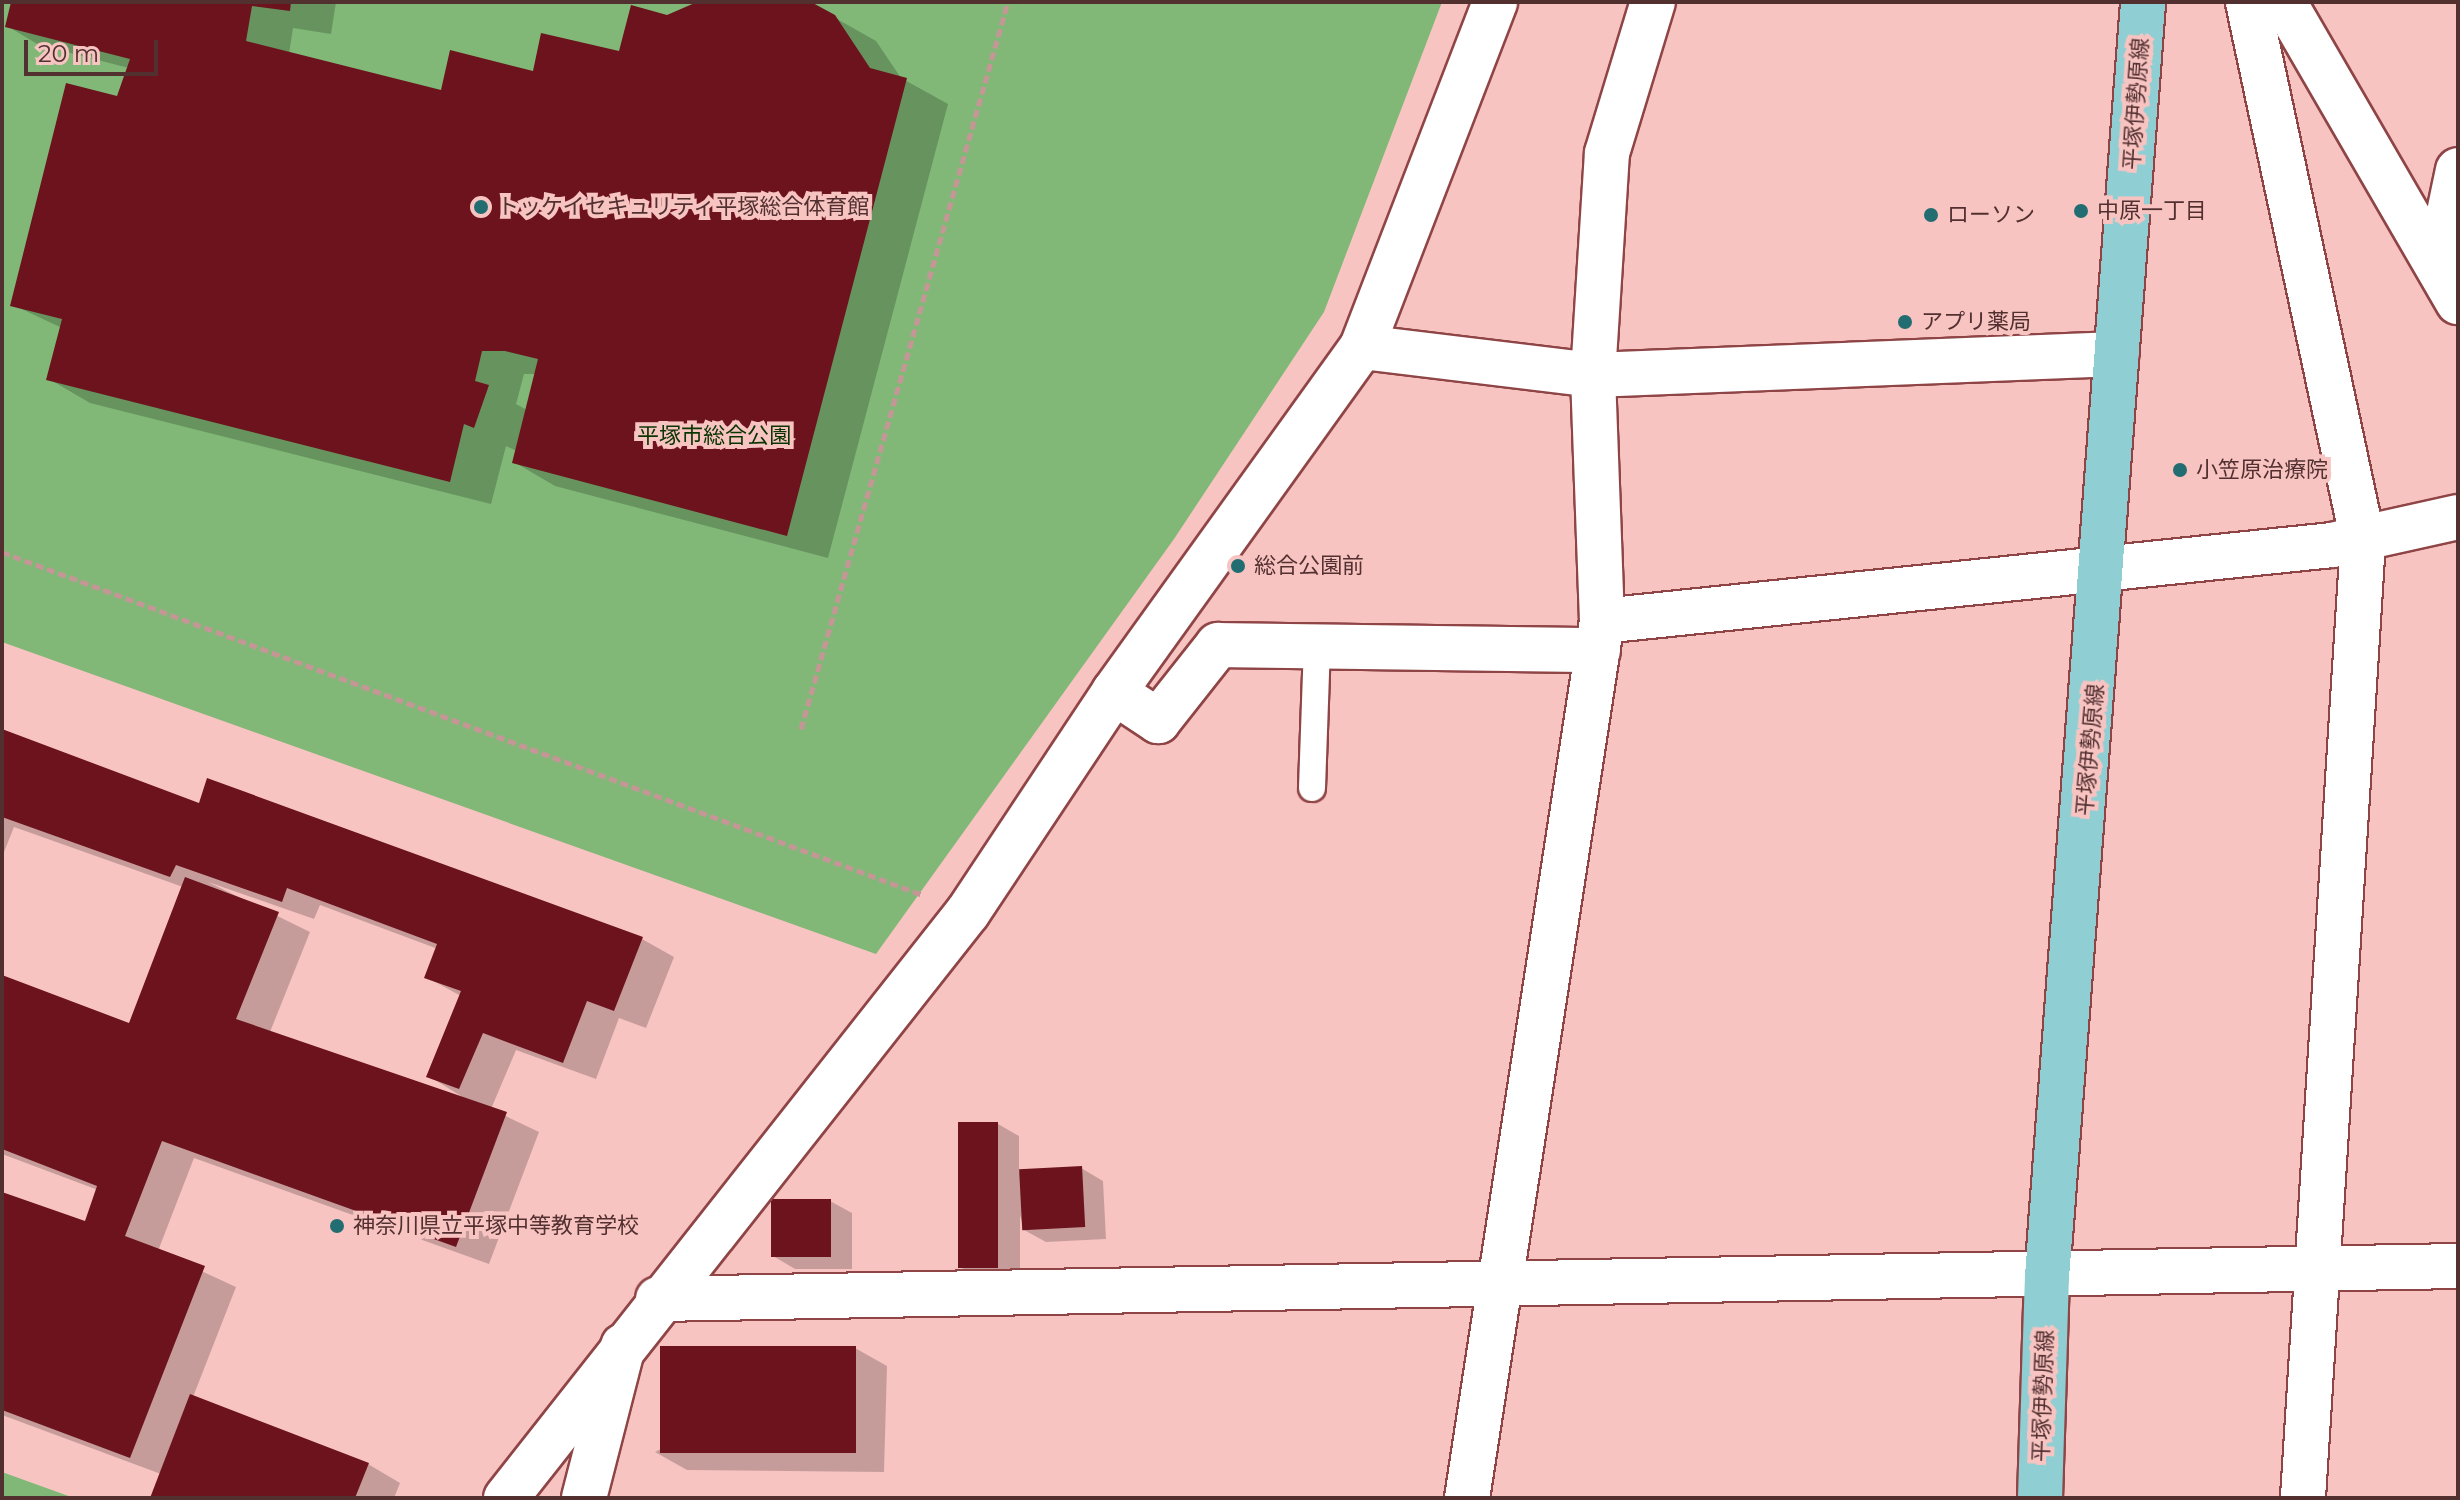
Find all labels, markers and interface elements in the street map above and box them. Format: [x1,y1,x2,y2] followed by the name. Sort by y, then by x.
[28,24,162,74] scale bar
[2118,37,2154,171] street label: 平塚伊勢原線
[38,39,99,68] text: 20 m
[497,194,871,220] place label: トッケイセキュリティ平塚総合体育館
[472,198,490,216] marker: トッケイセキュリティ平塚総合体育館
[2097,198,2207,224] place label: 中原一丁目
[1947,202,2035,228] place label: ローソン
[2072,202,2090,220] marker: 中原一丁目
[1922,206,1940,224] marker: ローソン
[1921,309,2031,335] place label: アプリ薬局
[1896,313,1914,331] marker: アプリ薬局
[637,423,791,449] park label: 平塚市総合公園
[2196,457,2328,483] place label: 小笠原治療院
[2171,461,2189,479] marker: 小笠原治療院
[1254,553,1364,579] place label: 総合公園前
[1229,557,1247,575] marker: 総合公園前
[2071,683,2109,817] street label: 平塚伊勢原線
[353,1213,639,1239] place label: 神奈川県立平塚中等教育学校
[328,1217,346,1235] marker: 神奈川県立平塚中等教育学校
[2028,1330,2058,1462] street label: 平塚伊勢原線

